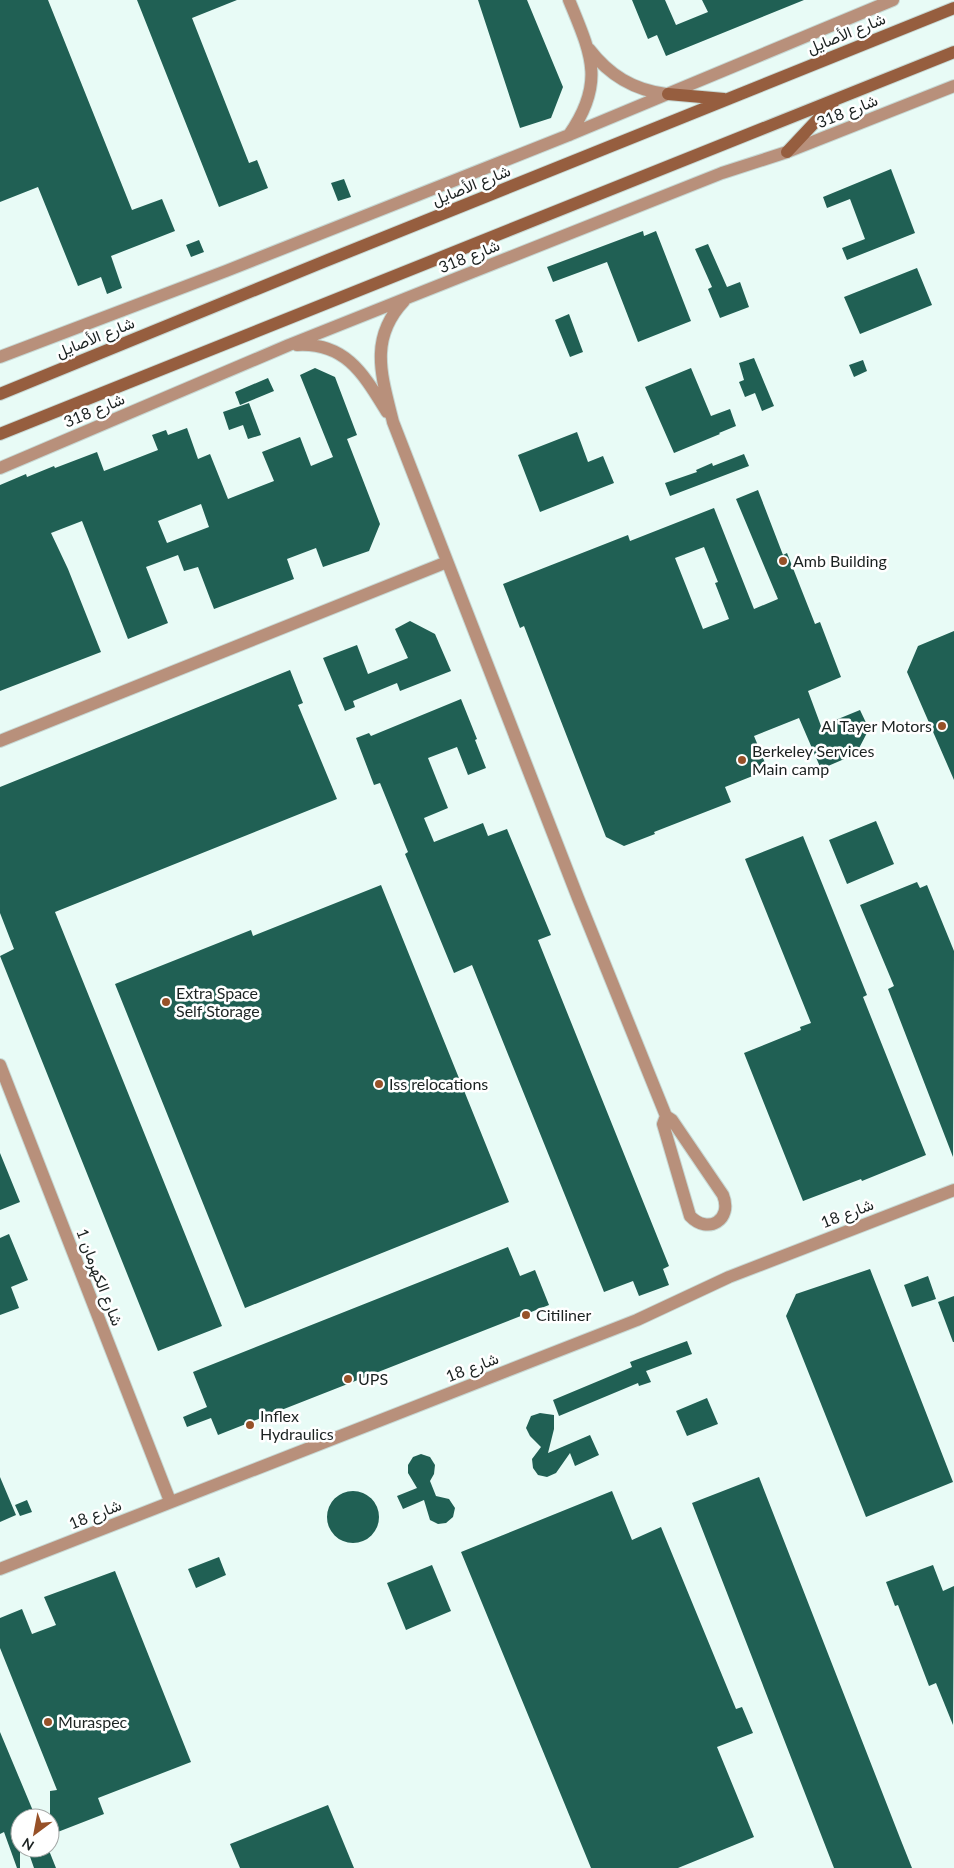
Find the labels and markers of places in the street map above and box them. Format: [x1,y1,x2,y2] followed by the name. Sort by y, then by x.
[793,551,887,570] place label: Amb Building
[777,555,789,567] marker: Amb Building
[821,716,932,735] place label: Al Tayer Motors
[936,720,948,732] marker: Al Tayer Motors
[752,741,875,778] place label: Berkeley Services Main camp
[736,754,748,766] marker: Berkeley Services Main camp
[176,983,260,1020] place label: Extra Space Self Storage
[160,996,172,1008] marker: Extra Space Self Storage
[389,1074,488,1093] place label: Iss relocations
[373,1078,385,1090] marker: Iss relocations
[536,1305,591,1324] place label: Citiliner
[520,1309,532,1321] marker: Citiliner
[358,1369,388,1388] place label: UPS
[342,1373,354,1385] marker: UPS
[260,1406,334,1443] place label: Inflex Hydraulics
[244,1419,256,1431] marker: Inflex Hydraulics
[58,1712,128,1731] place label: Muraspec
[42,1716,54,1728] marker: Muraspec

